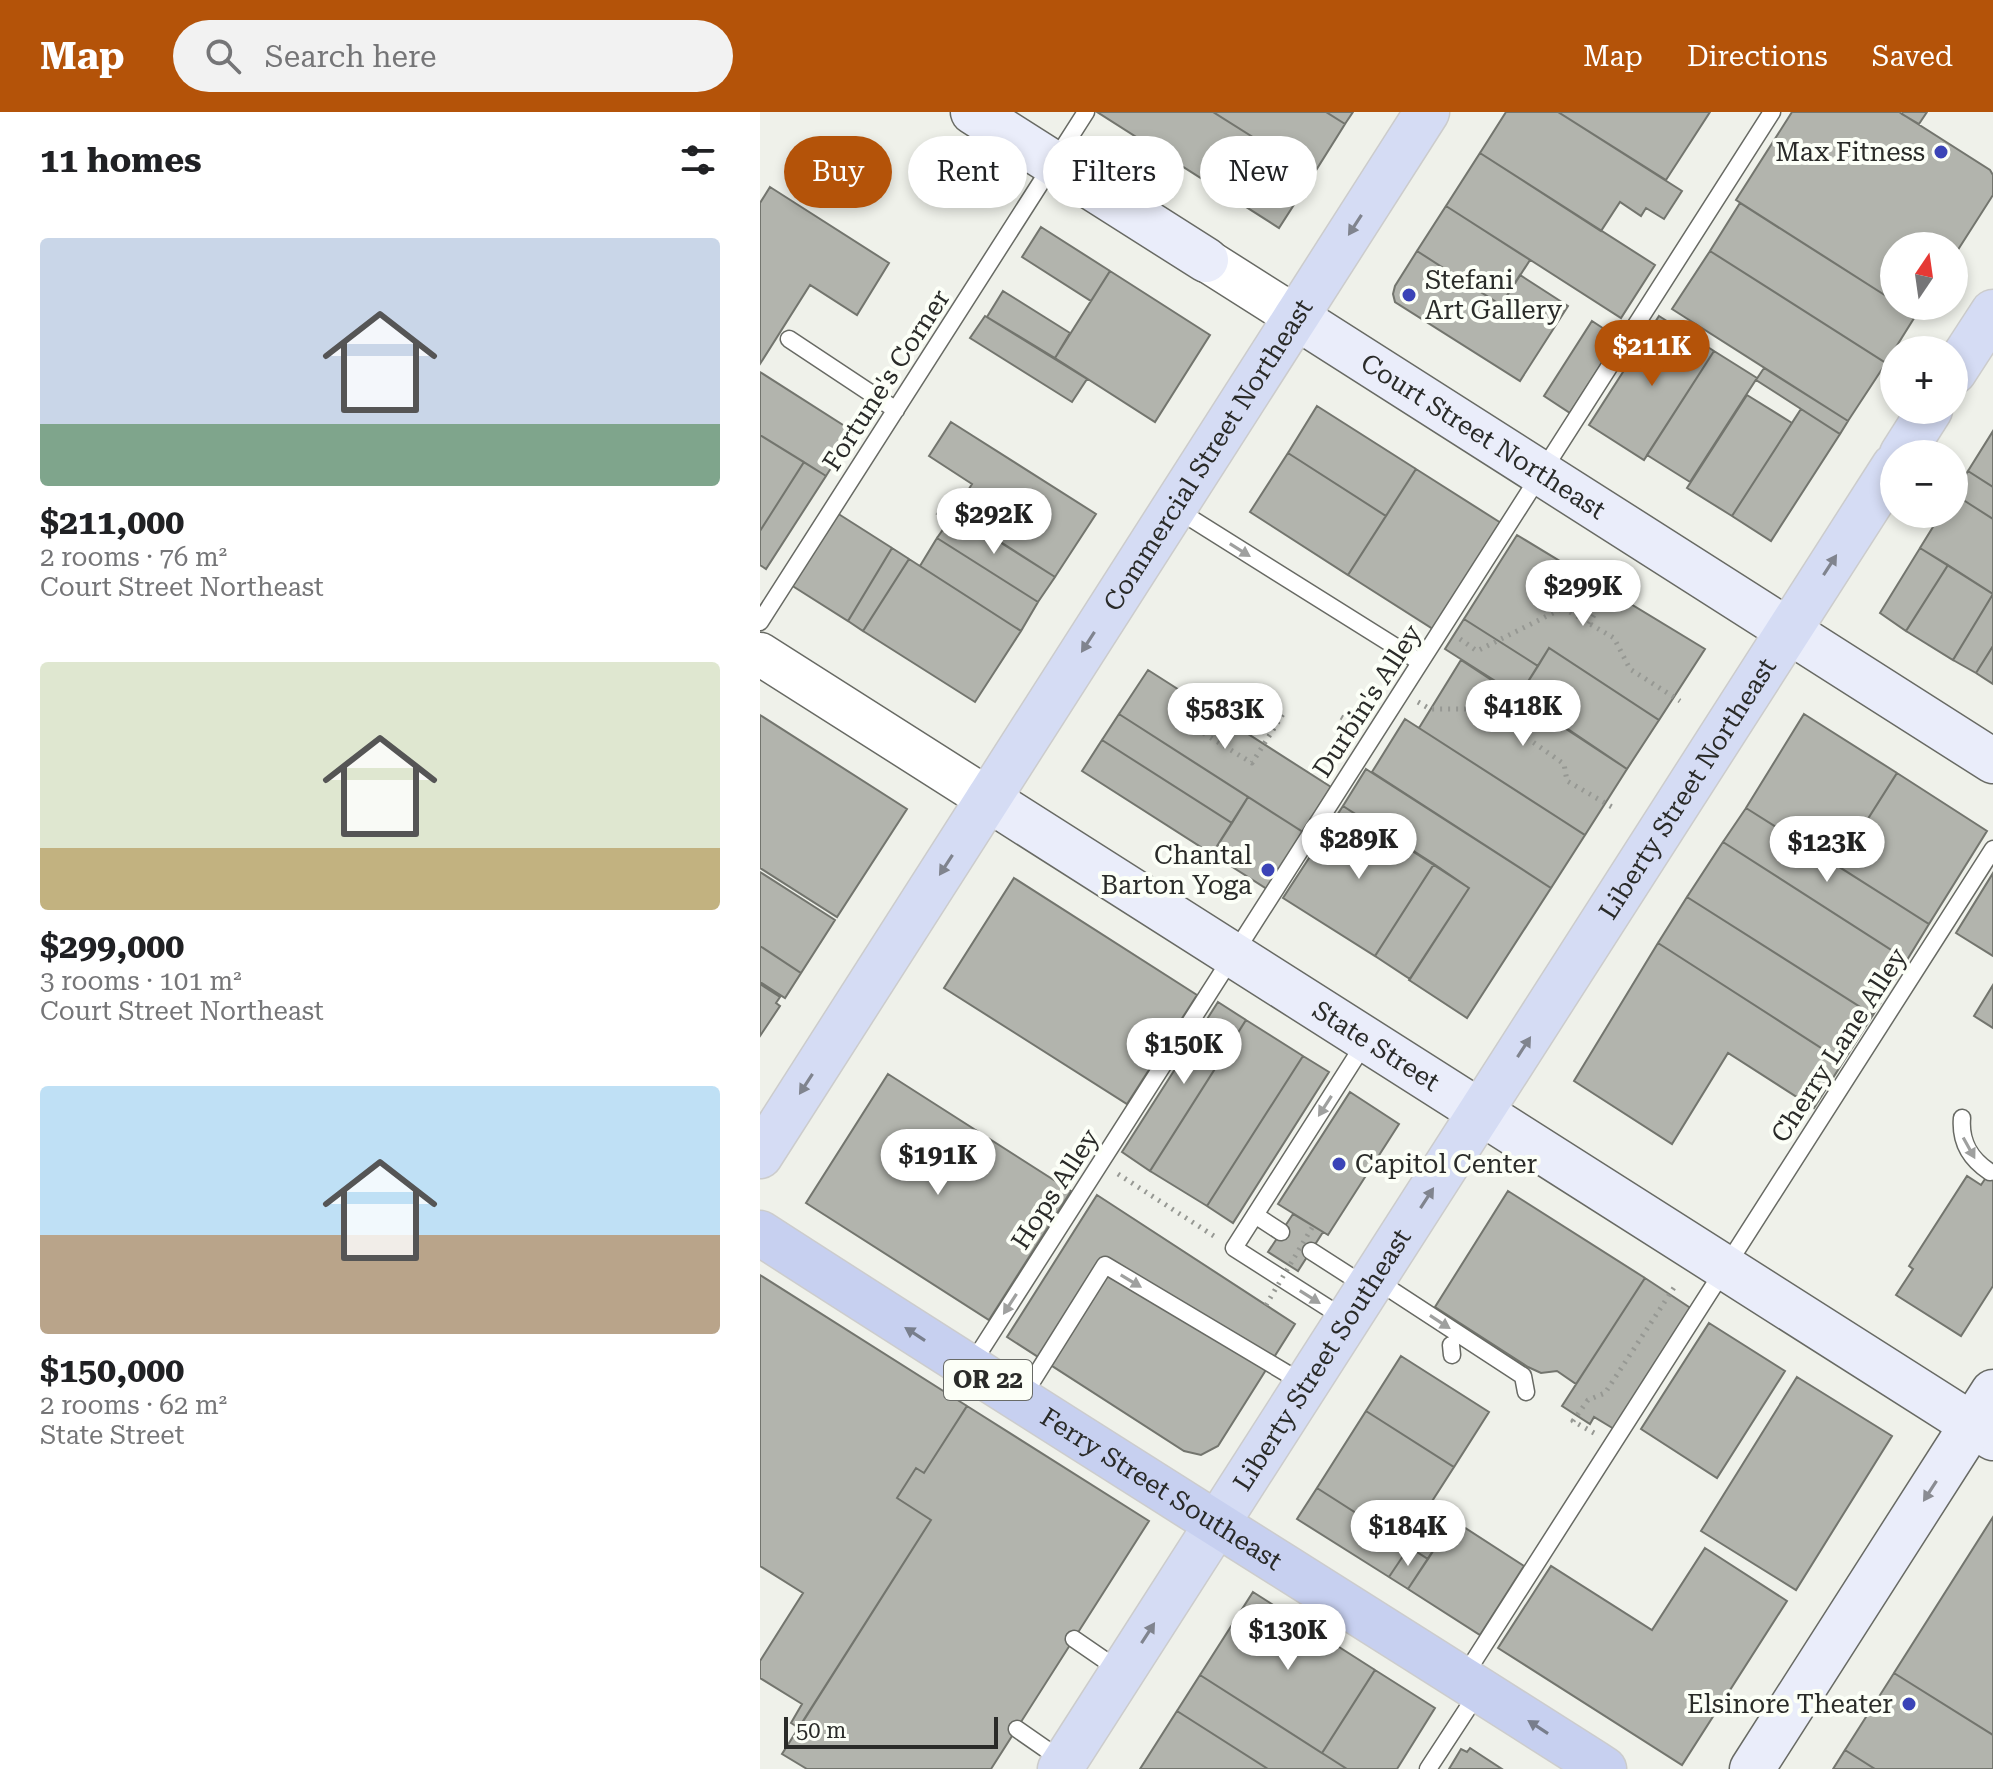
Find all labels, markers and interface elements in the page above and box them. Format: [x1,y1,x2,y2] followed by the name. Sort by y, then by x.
[173,20,733,92] search box
[40,34,125,78] text: Map
[201,34,245,78] icon: search
[265,39,437,74] text: Search here
[1583,40,1643,73] text: Map
[1687,40,1828,73] text: Directions
[1872,40,1953,73] text: Saved
[784,136,892,208] chip: Buy
[908,136,1027,208] chip: Rent
[1043,136,1184,208] chip: Filters
[1200,136,1317,208] chip: New
[1775,137,1925,167] place label: Max Fitness
[676,138,720,182] icon: filters
[40,140,202,180] text: 11 homes
[1932,143,1950,161] marker: Max Fitness
[1348,214,1363,236] one-way arrow
[1880,232,1968,320] north arrow
[1880,232,1968,528] map controls
[1425,265,1563,325] place label: Stefani Art Gallery
[816,284,956,476] street label: Fortune's Corner
[1400,286,1418,304] marker: Stefani Art Gallery
[308,290,452,434] icon: home
[1097,293,1319,616] street label: Commercial Street Northeast
[1596,320,1708,388] pin: $211K
[1613,331,1691,361] text: $211K
[1880,336,1968,424] button: +
[1355,347,1611,525] street label: Court Street Northeast
[1880,440,1968,528] button: −
[938,488,1050,556] pin: $292K
[955,499,1033,529] text: $292K
[40,502,184,542] text: $211,000
[40,542,227,572] text: 2 rooms · 76 m²
[1229,542,1251,556] one-way arrow
[1823,554,1837,576] one-way arrow
[1527,560,1639,628] pin: $299K
[1544,571,1622,601] text: $299K
[40,572,324,602] text: Court Street Northeast
[1307,619,1428,783] street label: Durbin's Alley
[1081,632,1096,653] one-way arrow
[1593,652,1782,925] street label: Liberty Street Northeast
[1467,680,1579,748] pin: $418K
[1169,683,1281,751] pin: $583K
[1484,691,1562,721] text: $418K
[1186,694,1264,724] text: $583K
[308,714,452,858] icon: home
[1303,813,1415,881] pin: $289K
[1771,816,1883,884] pin: $123K
[1320,824,1398,854] text: $289K
[1788,827,1866,857] text: $123K
[1101,840,1252,900] place label: Chantal Barton Yoga
[939,854,954,875] one-way arrow
[1259,861,1277,879] marker: Chantal Barton Yoga
[40,926,184,966] text: $299,000
[1765,942,1913,1148] street label: Cherry Lane Alley
[40,966,242,996] text: 3 rooms · 101 m²
[1307,994,1445,1097] street label: State Street
[40,996,324,1026] text: Court Street Northeast
[1128,1018,1240,1086] pin: $150K
[1145,1029,1223,1059] text: $150K
[1516,1036,1530,1058] one-way arrow
[799,1073,814,1094] one-way arrow
[1317,1095,1332,1116] one-way arrow
[1005,1123,1105,1255] street label: Hops Alley
[882,1129,994,1197] pin: $191K
[1961,1137,1975,1159] one-way arrow
[308,1138,452,1282] icon: home
[899,1140,977,1170] text: $191K
[1355,1149,1538,1179] place label: Capitol Center
[1330,1155,1348,1173] marker: Capitol Center
[1419,1187,1433,1209] one-way arrow
[1227,1223,1417,1496] street label: Liberty Street Southeast
[1120,1274,1142,1288] one-way arrow
[1299,1289,1321,1303] one-way arrow
[1004,1293,1018,1315] one-way arrow
[1429,1314,1451,1329] one-way arrow
[905,1326,926,1341] one-way arrow
[40,1350,184,1390] text: $150,000
[944,1360,1032,1400] road number: OR 22
[40,1390,227,1420] text: 2 rooms · 62 m²
[1035,1402,1288,1576] street label: Ferry Street Southeast
[40,1420,184,1450] text: State Street
[1922,1480,1937,1501] one-way arrow
[1352,1500,1464,1568] pin: $184K
[1369,1511,1447,1541] text: $184K
[1232,1604,1344,1672] pin: $130K
[1249,1615,1327,1645] text: $130K
[1141,1622,1155,1644] one-way arrow
[1687,1689,1893,1719] place label: Elsinore Theater
[1900,1695,1918,1713] marker: Elsinore Theater
[784,1713,998,1749] scale bar
[796,1718,846,1743] text: 50 m
[1527,1721,1549,1735] one-way arrow

